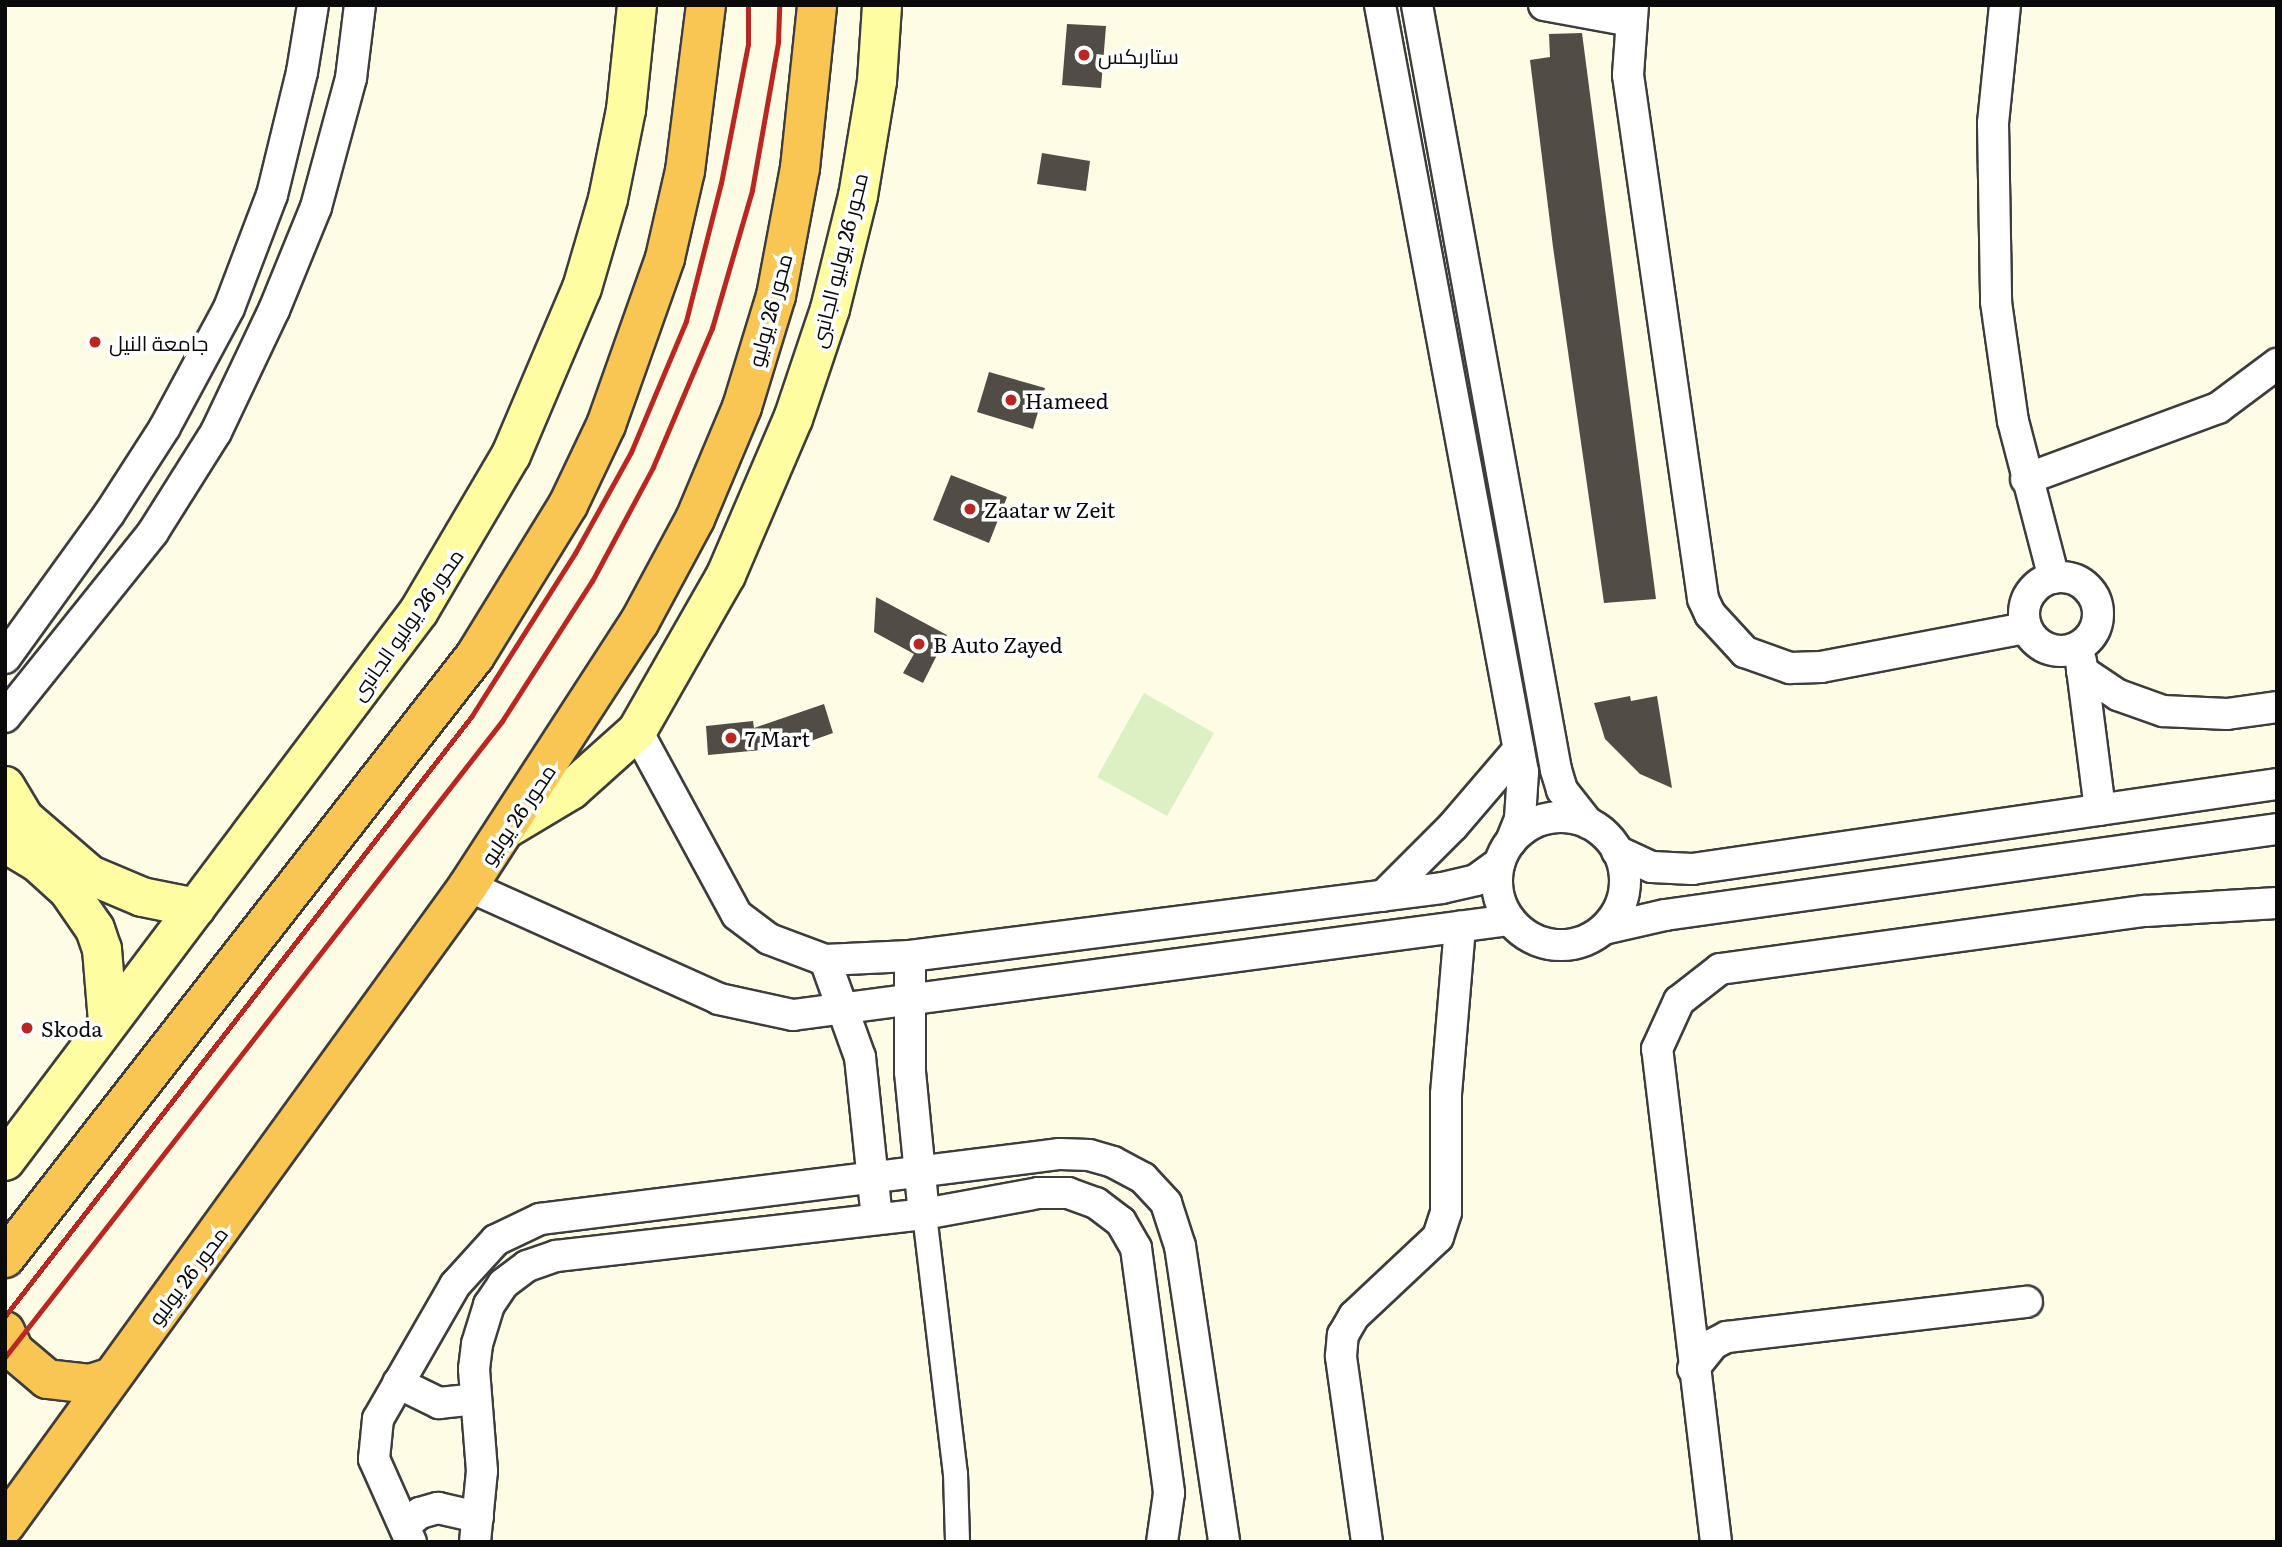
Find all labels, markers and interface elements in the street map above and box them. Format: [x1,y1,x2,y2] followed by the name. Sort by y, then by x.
[1098,42,1179,68] place label: ستاربكس
[1076,47,1092,63] marker: ستاربكس
[804,170,872,350] street label: محور 26 يوليو الجانبى
[742,251,796,369] street label: محور 26 يوليو
[109,329,208,355] place label: جامعة النيل
[87,334,103,350] marker: جامعة النيل
[1025,387,1109,413] place label: Hameed
[1003,392,1019,408] marker: Hameed
[984,496,1115,522] place label: Zaatar w Zeit
[962,501,978,517] marker: Zaatar w Zeit
[344,543,468,705] street label: محور 26 يوليو الجانبى
[933,631,1063,657] place label: B Auto Zayed
[911,636,927,652] marker: B Auto Zayed
[745,725,810,751] place label: 7 Mart
[723,730,739,746] marker: 7 Mart
[474,759,560,869] street label: محور 26 يوليو
[41,1015,103,1041] place label: Skoda
[19,1020,35,1036] marker: Skoda
[142,1221,232,1329] street label: محور 26 يوليو

